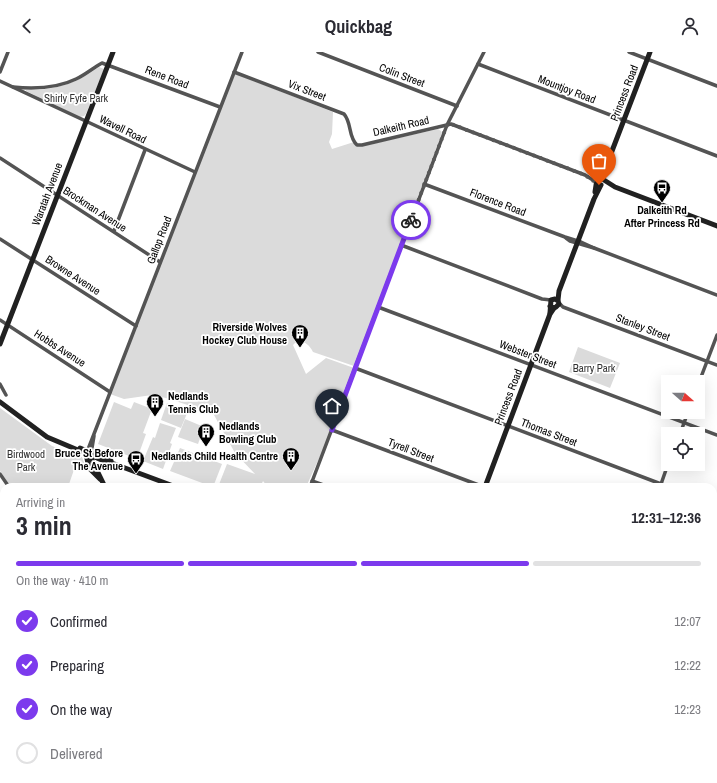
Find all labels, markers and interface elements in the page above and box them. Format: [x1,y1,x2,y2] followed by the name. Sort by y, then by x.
[325,14,392,39] text: Quickbag
[16,15,38,37] icon: back
[679,15,701,37] icon: person
[377,60,427,90] street label: Colin Street
[143,62,191,92] street label: Rene Road
[607,63,641,123] street label: Princess Road
[536,72,598,106] street label: Mountjoy Road
[286,76,328,104] street label: Vix Street
[44,91,109,105] park label: Shirly Fyfe Park
[97,112,149,146] street label: Wavell Road
[372,113,430,139] street label: Dalkeith Road
[582,144,616,185] pin
[588,150,610,172] icon: bag
[29,161,65,227] street label: Waratah Avenue
[652,178,672,203] bus stop icon: Dalkeith Rd After Princess Rd
[61,183,129,235] street label: Brockman Avenue
[468,185,528,219] street label: Florence Road
[391,200,431,240] courier
[624,203,700,230] place label: Dalkeith Rd After Princess Rd
[400,209,422,231] icon: bike
[143,214,175,266] street label: Gallop Road
[43,252,103,298] street label: Browne Avenue
[614,310,672,344] street label: Stanley Street
[202,320,287,347] place label: Riverside Wolves Hockey Club House
[290,323,310,348] building icon: Riverside Wolves Hockey Club House
[32,326,88,370] street label: Hobbs Avenue
[497,337,559,371] street label: Webster Street
[573,361,616,375] park label: Barry Park
[491,367,525,427] street label: Princess Road
[661,375,705,419] north arrow
[661,375,705,471] map controls
[168,389,219,416] place label: Nedlands Tennis Club
[315,389,349,430] pin
[145,392,165,417] building icon: Nedlands Tennis Club
[321,395,343,417] icon: home
[519,415,580,449] street label: Thomas Street
[219,419,277,446] place label: Nedlands Bowling Club
[196,422,216,447] building icon: Nedlands Bowling Club
[661,427,705,471] button: locate
[386,435,436,465] street label: Tyrell Street
[55,446,123,473] place label: Bruce St Before The Avenue
[281,446,301,471] building icon: Nedlands Child Health Centre
[7,447,45,474] park label: Birdwood Park
[126,449,146,474] bus stop icon: Bruce St Before The Avenue
[151,449,278,463] place label: Nedlands Child Health Centre
[16,494,65,511] text: Arriving in
[631,507,701,528] text: 12:31–12:36
[16,508,72,543] text: 3 min
[16,572,108,589] text: On the way · 410 m
[16,610,38,632] icon: check
[50,611,107,632] text: Confirmed
[674,613,701,630] text: 12:07
[16,654,38,676] icon: check
[50,655,104,676] text: Preparing
[674,657,701,674] text: 12:22
[16,698,38,720] icon: check
[50,699,112,720] text: On the way
[674,701,701,718] text: 12:23
[50,743,103,764] text: Delivered

